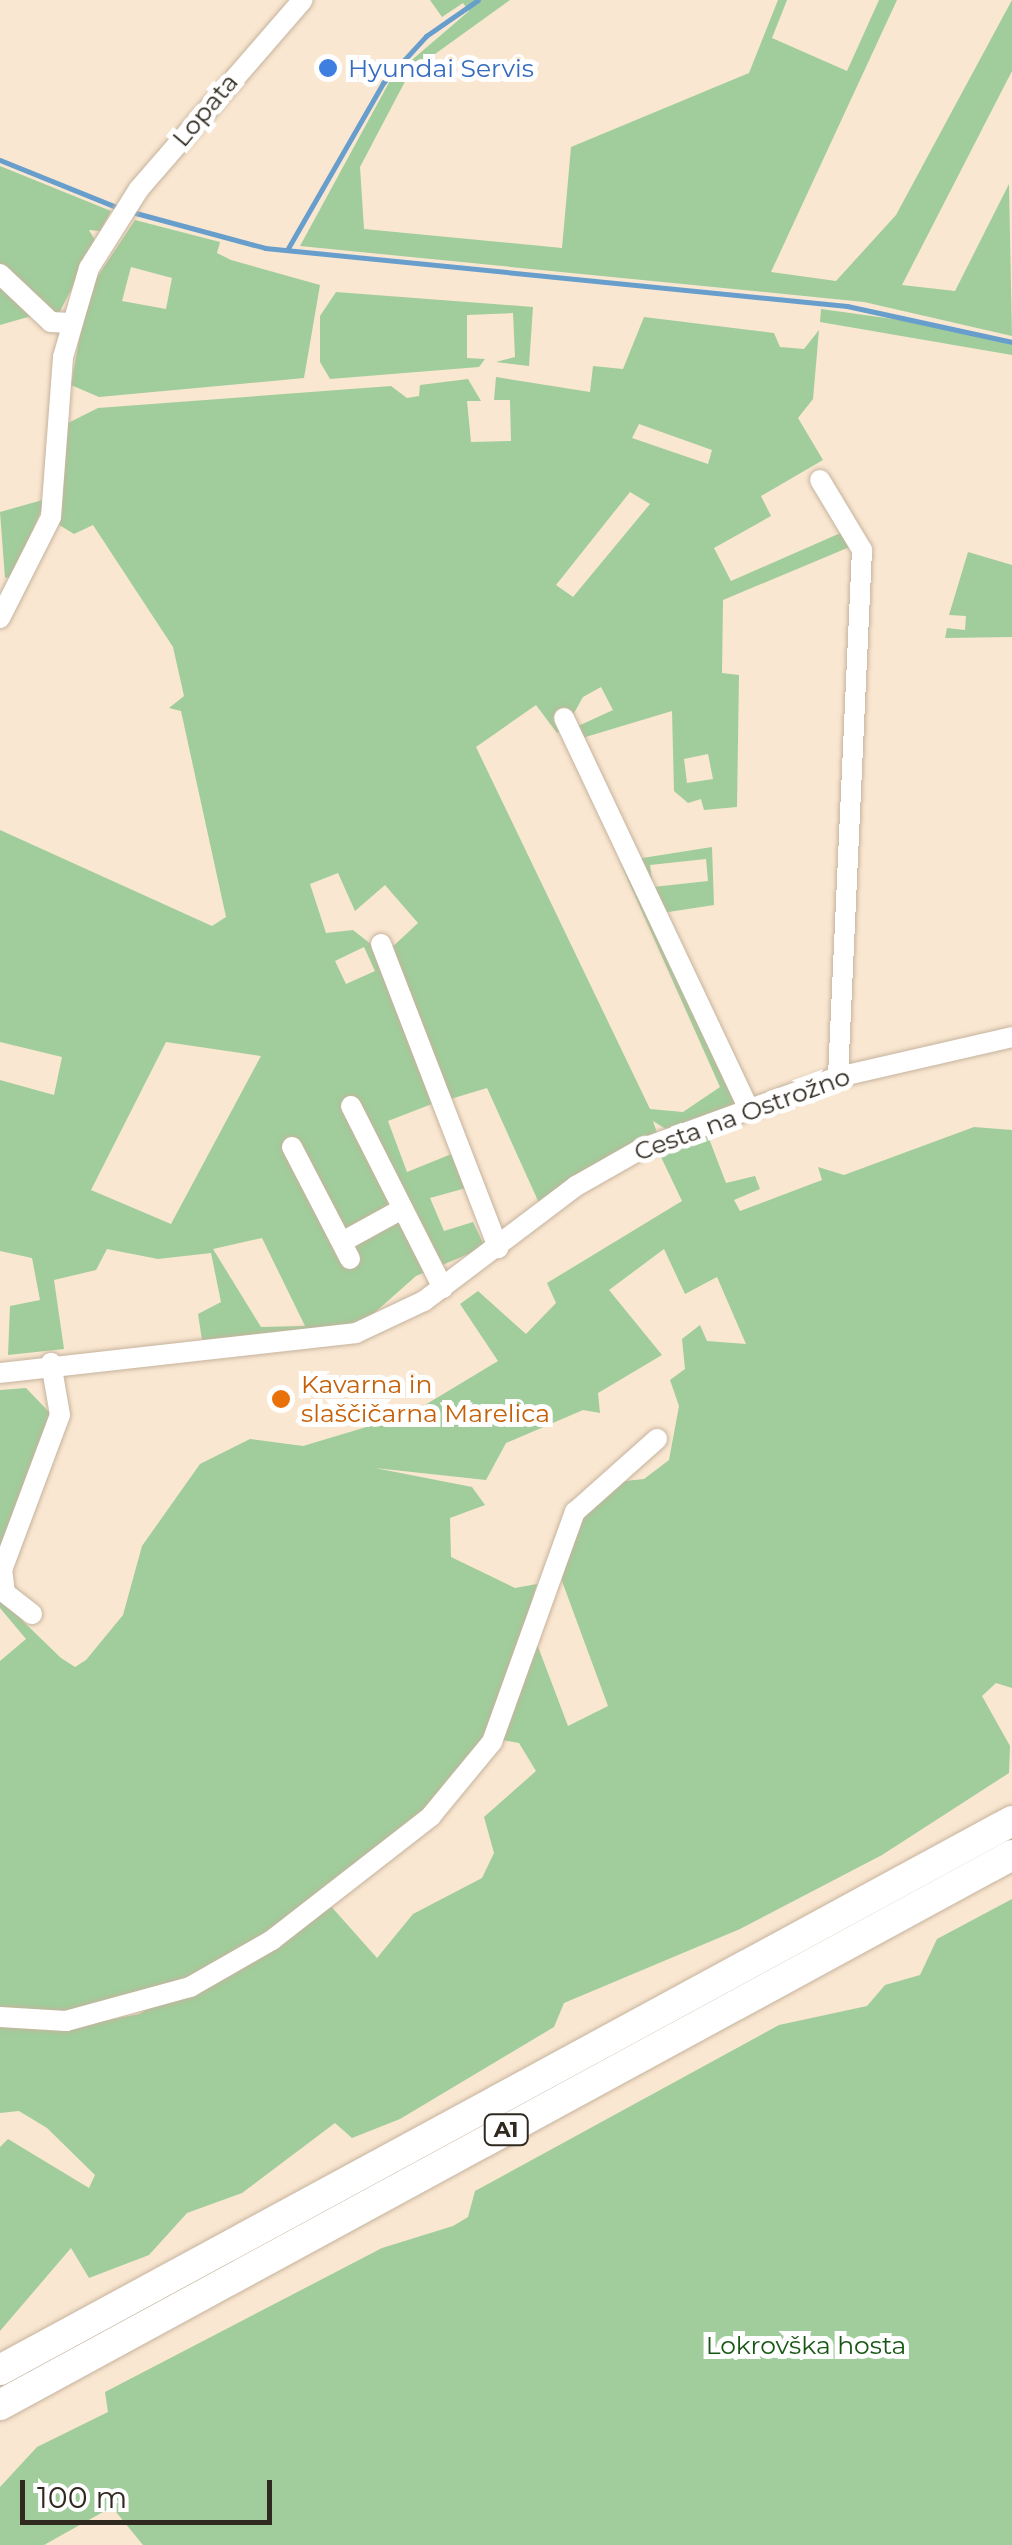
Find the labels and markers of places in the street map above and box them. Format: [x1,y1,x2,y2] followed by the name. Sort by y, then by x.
[348,53,534,83] place label: Hyundai Servis
[317,57,339,79] marker: Hyundai Servis
[301,1370,550,1429] place label: Kavarna in slaščičarna Marelica
[270,1388,292,1410] marker: Kavarna in slaščičarna Marelica

